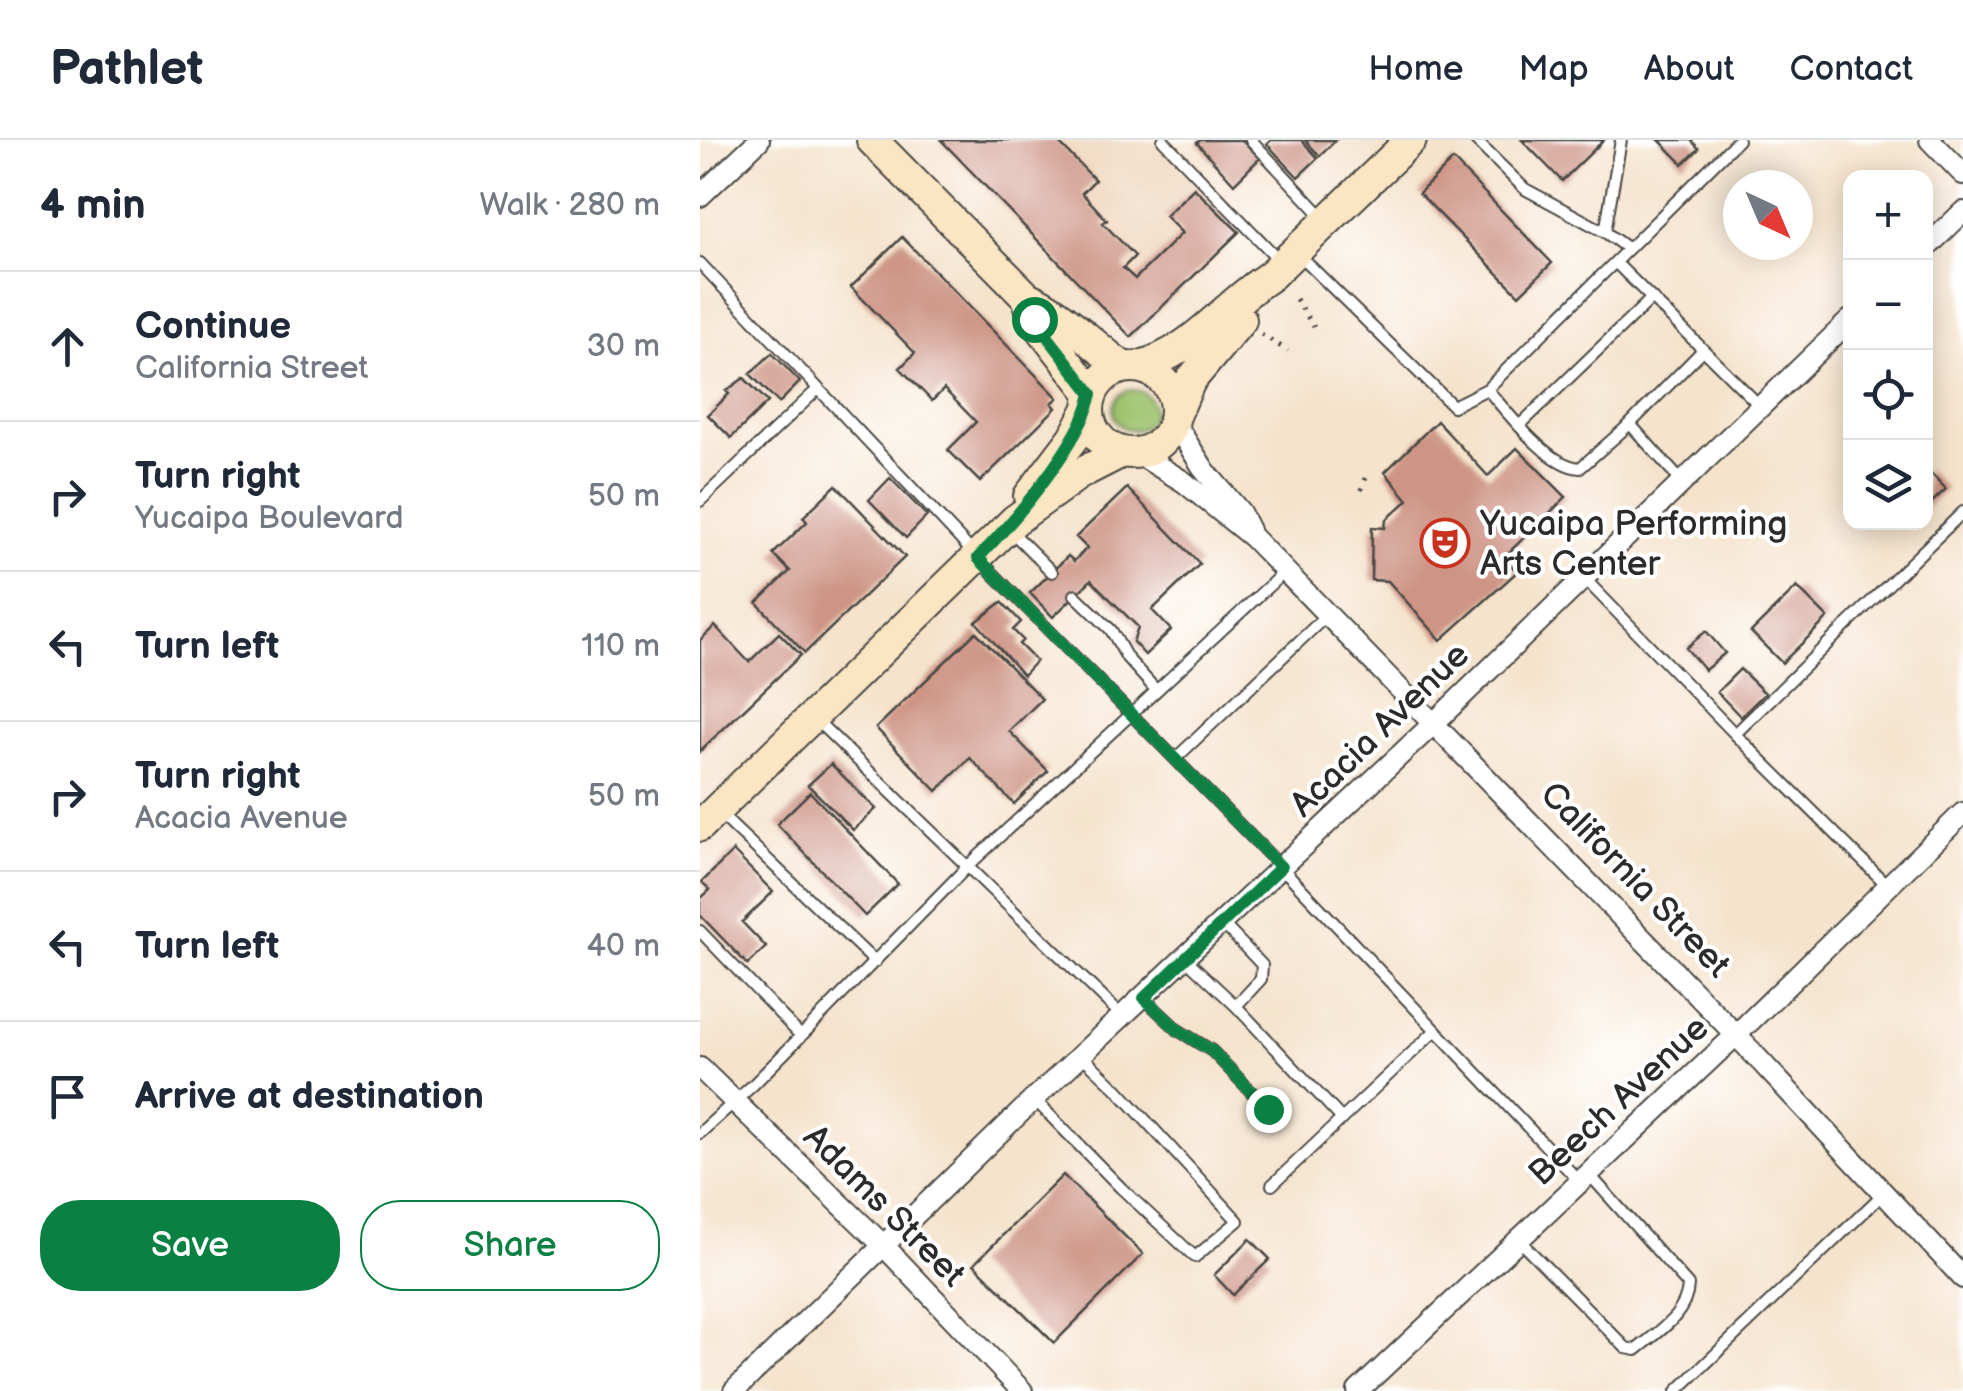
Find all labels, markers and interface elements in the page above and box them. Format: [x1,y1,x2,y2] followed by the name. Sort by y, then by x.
[50,41,203,98] text: Pathlet
[1368,48,1463,91] text: Home
[1518,48,1589,91] text: Map
[1644,48,1735,91] text: About
[1790,48,1913,91] text: Contact
[1723,170,1813,260] north arrow
[1843,170,1933,530] map controls
[1843,170,1933,260] button: +
[40,180,146,231] text: 4 min
[479,186,660,225] text: Walk · 280 m
[1843,260,1933,350] button: −
[1012,297,1058,343] route start
[135,304,291,349] text: Continue
[40,319,95,374] icon: ahead
[586,327,660,366] text: 30 m
[135,349,368,388] text: California Street
[1843,350,1933,440] button: locate
[1843,440,1933,530] button: layers
[135,454,300,499] text: Turn right
[40,469,95,524] icon: right
[588,477,660,516] text: 50 m
[135,499,404,538] text: Yucaipa Boulevard
[1479,503,1787,586] place label: Yucaipa Performing Arts Center
[1419,517,1471,569] theatre icon: Yucaipa Performing Arts Center
[40,619,95,674] icon: left
[135,624,279,669] text: Turn left
[581,627,660,666] text: 110 m
[1281,634,1479,826] street label: Acacia Avenue
[135,754,300,799] text: Turn right
[40,769,95,824] icon: right
[1531,773,1739,987] street label: California Street
[588,777,660,816] text: 50 m
[135,799,348,838] text: Acacia Avenue
[40,919,95,974] icon: left
[135,924,279,969] text: Turn left
[587,927,660,966] text: 40 m
[1520,1007,1718,1195] street label: Beech Avenue
[40,1069,95,1124] icon: arrive
[135,1074,484,1119] text: Arrive at destination
[1246,1087,1292,1133] route end
[794,1116,974,1296] street label: Adams Street
[40,1200,340,1291] button: Save
[360,1200,660,1291] button: Share

